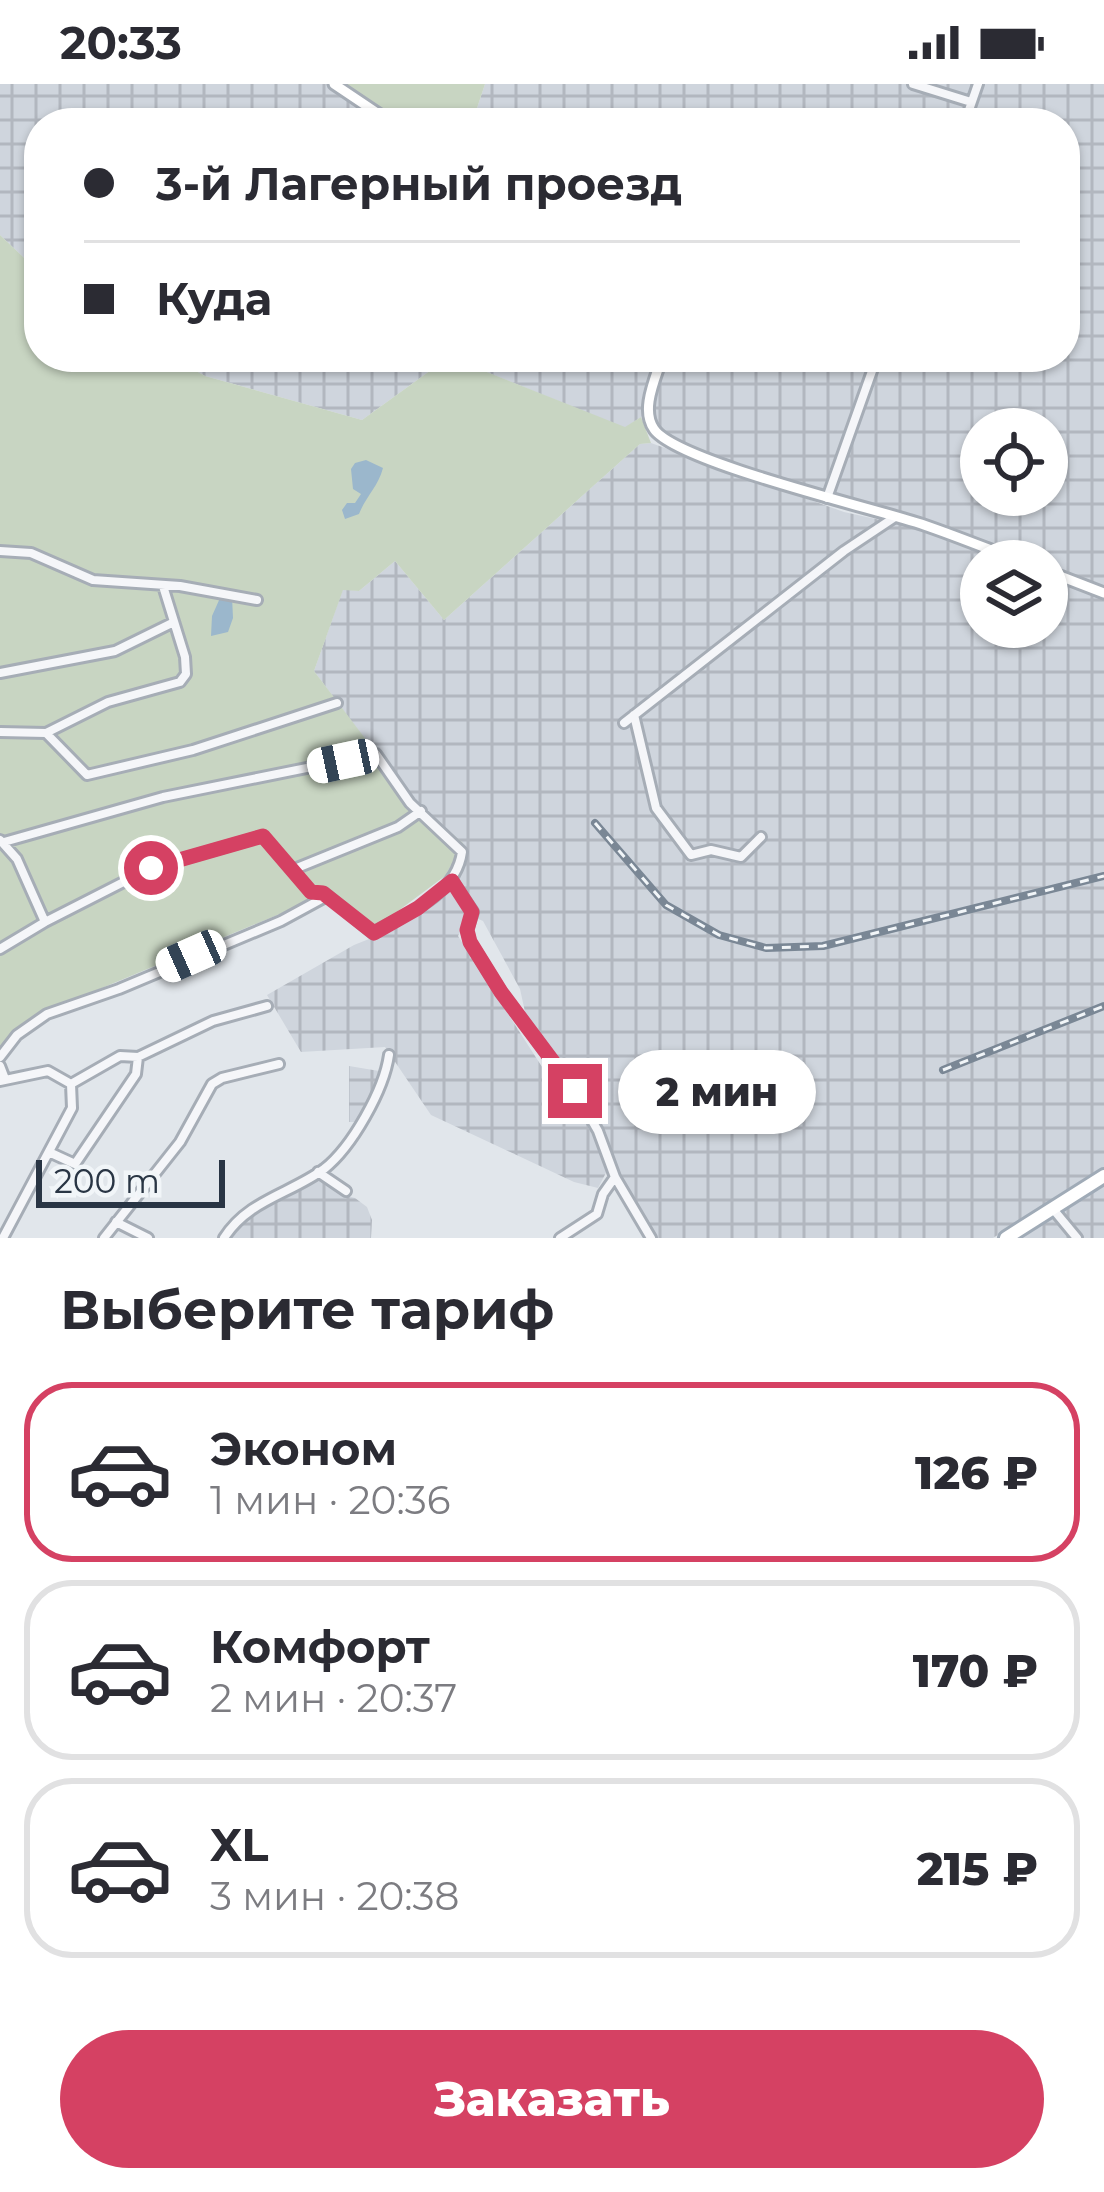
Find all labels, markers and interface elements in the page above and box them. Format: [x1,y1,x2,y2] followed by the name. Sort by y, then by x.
[60,15,182,70] text: 20:33
[156,156,682,211] text: 3-й Лагерный проезд
[156,271,272,326] text: Куда
[960,408,1068,648] map controls
[960,408,1068,516] button: locate
[960,540,1068,648] button: layers
[304,736,382,786] car
[124,841,178,895] route start
[151,925,231,987] car
[617,1049,815,1133] callout: 2 мин
[548,1064,602,1118] route end
[656,1068,778,1116] text: 2 мин
[36,1154,225,1207] scale bar
[54,1161,160,1201] text: 200 m
[60,1277,554,1343] text: Выберите тариф
[66,1418,174,1526] icon: car
[210,1421,397,1476] text: Эконом
[915,1445,1038,1500] text: 126 ₽
[210,1476,450,1524] text: 1 мин · 20:36
[66,1616,174,1724] icon: car
[210,1619,430,1674] text: Комфорт
[913,1643,1038,1698] text: 170 ₽
[210,1674,457,1722] text: 2 мин · 20:37
[66,1814,174,1922] icon: car
[210,1817,268,1872] text: XL
[917,1841,1038,1896] text: 215 ₽
[210,1872,459,1920] text: 3 мин · 20:38
[60,2030,1044,2168] button: Заказать

